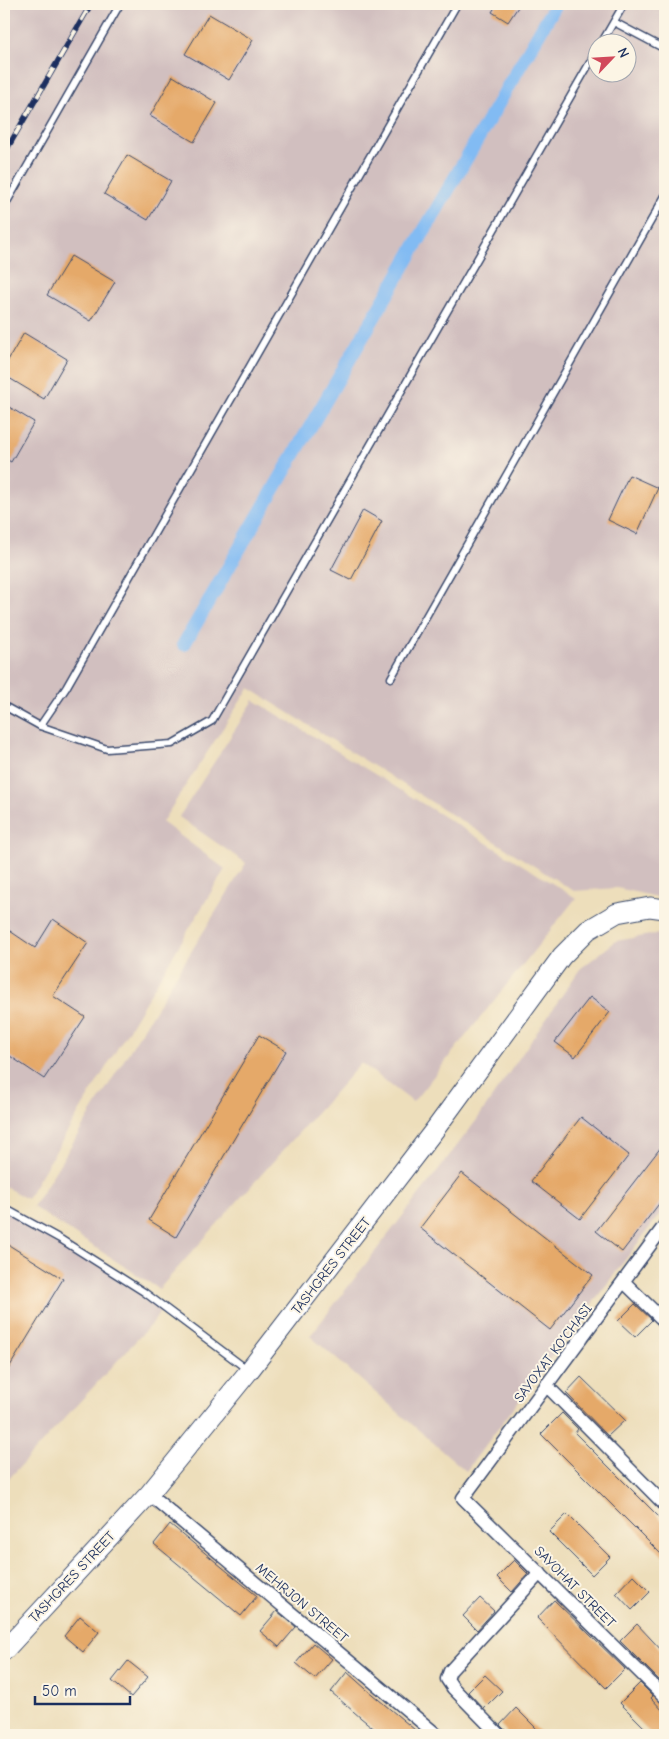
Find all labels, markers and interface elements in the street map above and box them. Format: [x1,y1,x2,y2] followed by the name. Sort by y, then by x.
[586,32,636,82] north arrow
[614,45,633,60] text: N
[288,1213,375,1318] street label: TASHGRES STREET
[510,1300,596,1406] street label: SAYOXAT KO'CHASI
[25,1527,119,1626] street label: TASHGRES STREET
[531,1543,620,1632] street label: SAYOHAT STREET
[252,1559,352,1647] street label: MEHRJON STREET
[35,1674,130,1706] scale bar
[42,1682,77,1700] text: 50 m

